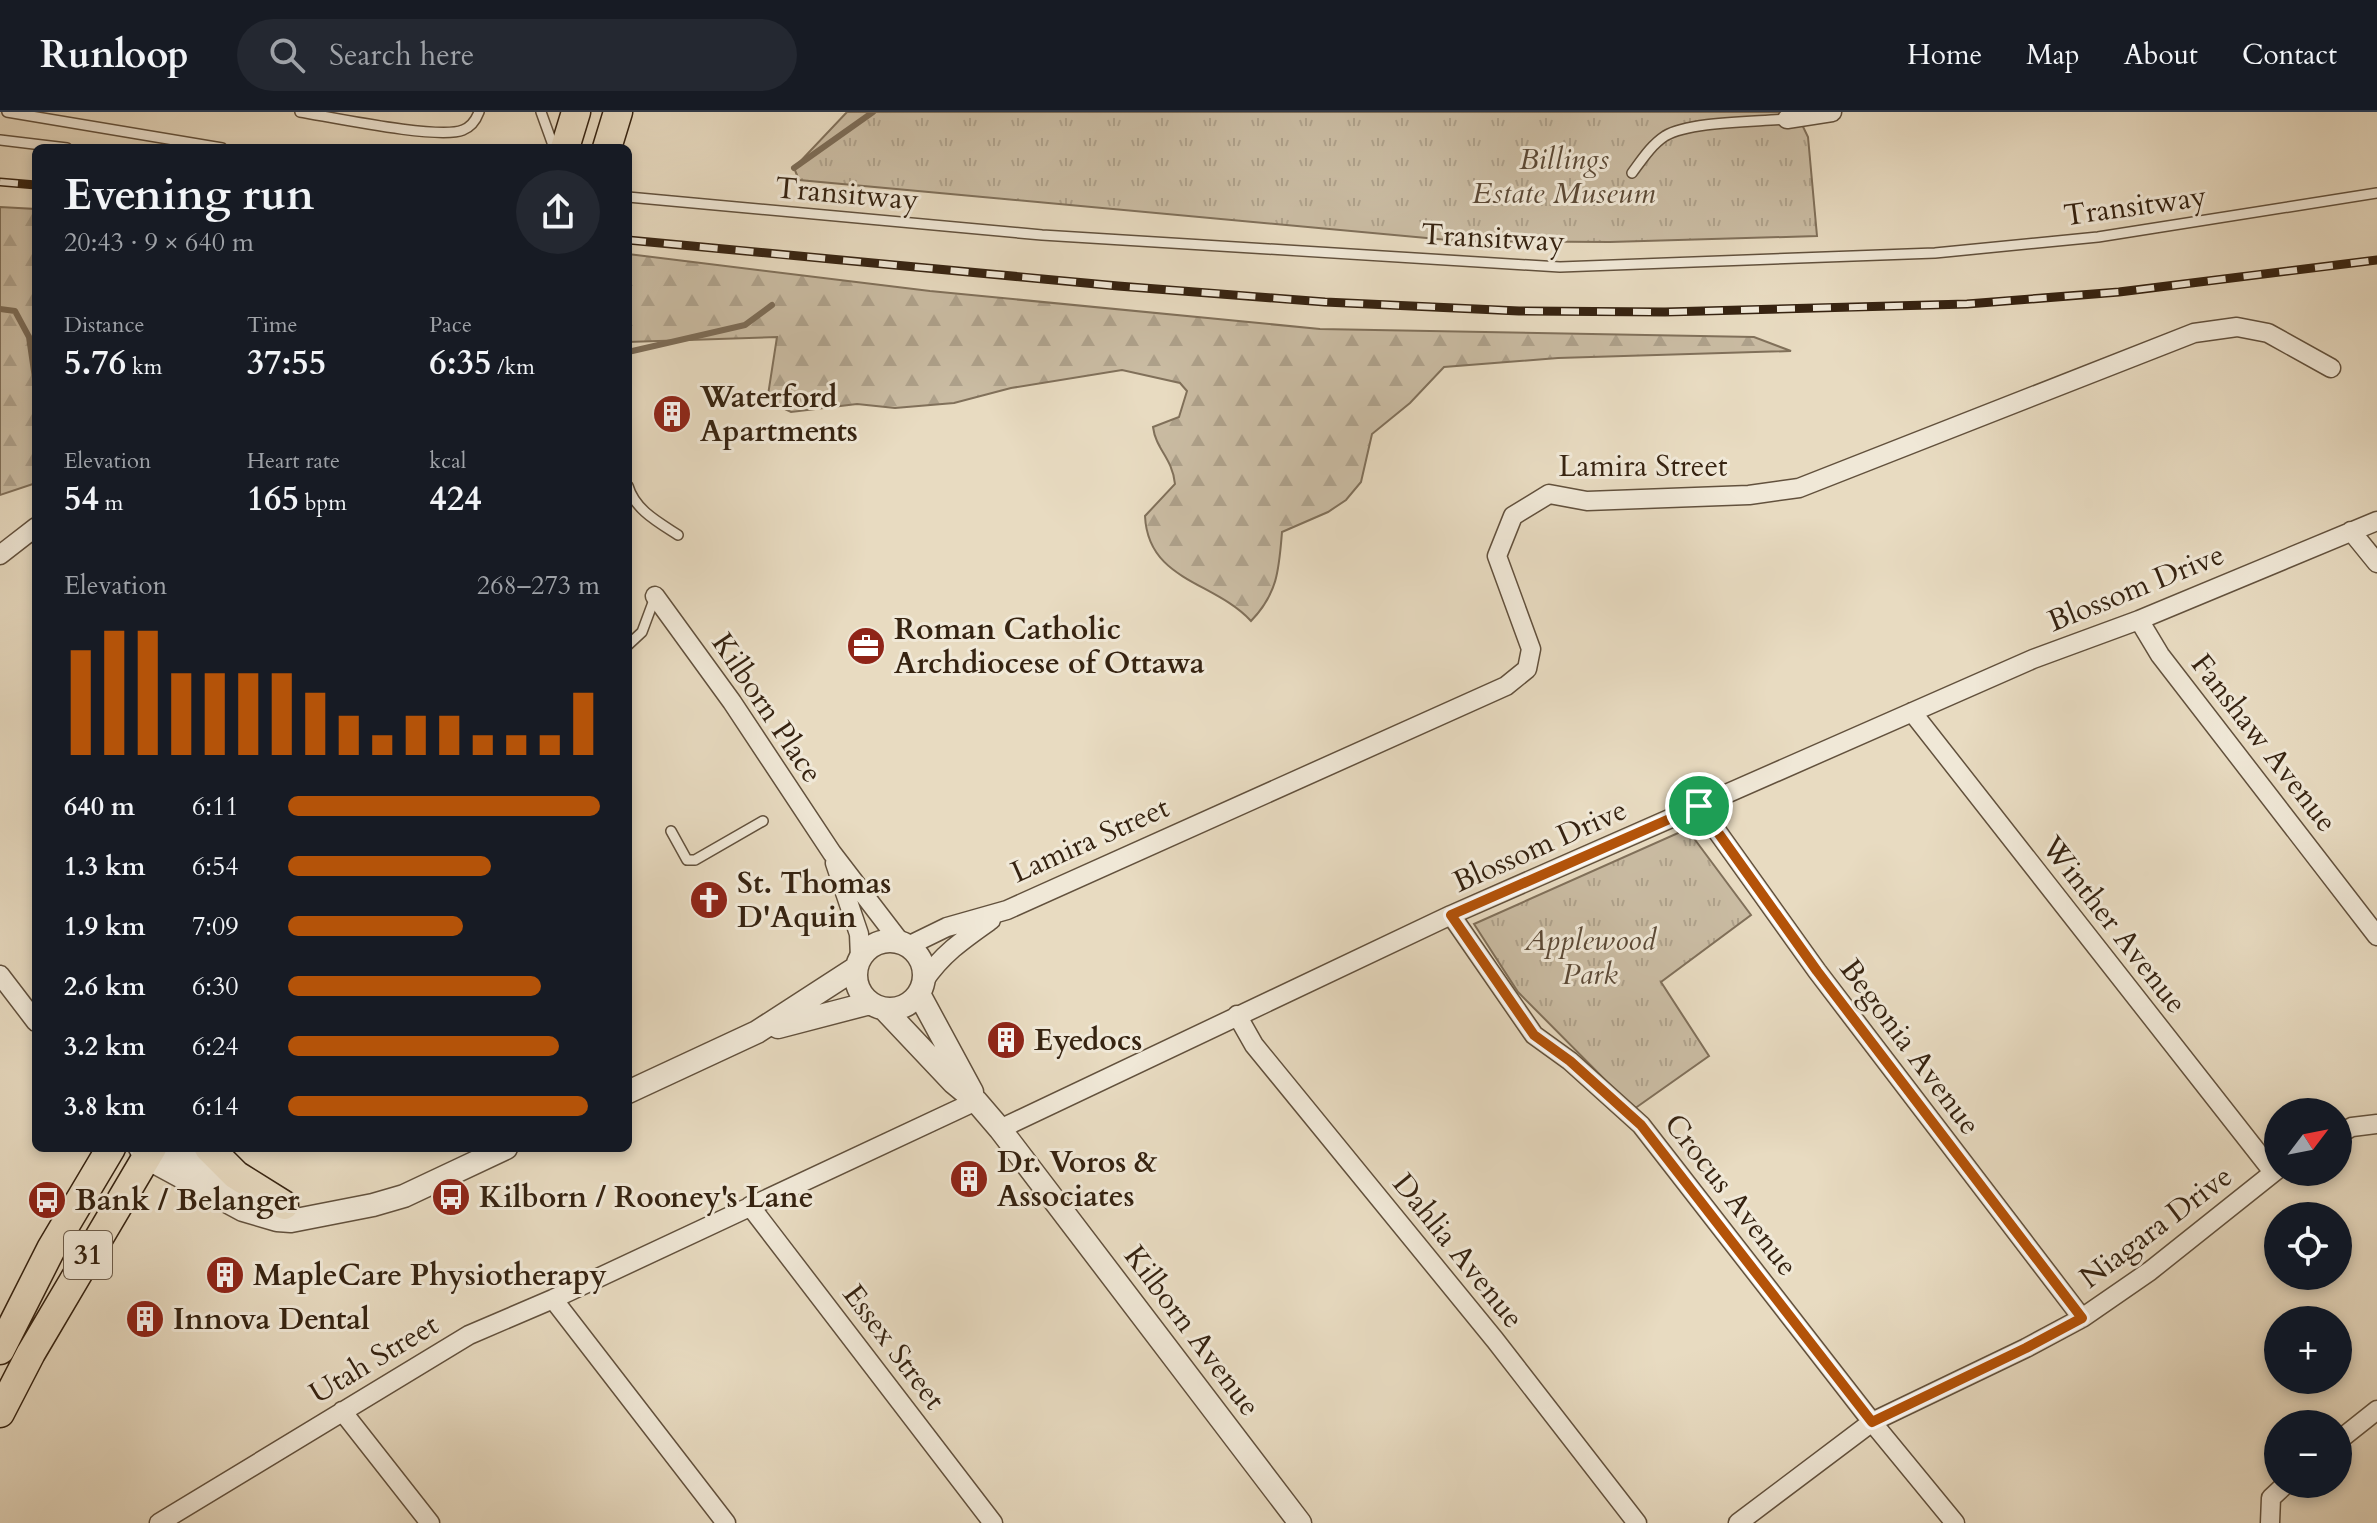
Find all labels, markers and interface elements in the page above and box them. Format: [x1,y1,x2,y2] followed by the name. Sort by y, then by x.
[237,19,797,91] search box
[40,29,189,81] text: Runloop
[265,33,309,77] icon: search
[329,35,474,76] text: Search here
[1907,36,1982,74] text: Home
[2026,36,2080,74] text: Map
[2124,36,2198,74] text: About
[2242,36,2337,74] text: Contact
[1472,139,1656,214] park label: Billings Estate Museum
[64,165,314,225] text: Evening run
[774,167,921,221] street label: Transitway
[516,170,600,254] button: share
[2061,176,2209,236] street label: Transitway
[1420,214,1566,262] street label: Transitway
[64,225,254,260] text: 20:43 · 9 × 640 m
[64,310,144,340] text: Distance
[247,310,298,340] text: Time
[429,310,472,340] text: Pace
[64,340,126,386] text: 5.76
[247,340,326,386] text: 37:55
[429,340,491,386] text: 6:35
[126,352,162,382] text: km
[491,352,535,382] text: /km
[699,377,858,452] place label: Waterford Apartments
[651,393,693,435] building icon: Waterford Apartments
[64,446,151,476] text: Elevation
[247,446,340,476] text: Heart rate
[429,446,466,476] text: kcal
[1558,446,1728,487] street label: Lamira Street
[64,476,99,522] text: 54
[247,476,299,522] text: 165
[429,476,482,522] text: 424
[99,488,123,518] text: m
[299,488,347,518] text: bpm
[2042,534,2230,642] street label: Blossom Drive
[64,568,167,603] text: Elevation
[477,568,600,603] text: 268–273 m
[894,609,1205,684] place label: Roman Catholic Archdiocese of Ottawa
[702,625,832,791] street label: Kilborn Place
[845,625,887,667] office icon: Roman Catholic Archdiocese of Ottawa
[2181,645,2347,841] street label: Fanshaw Avenue
[1665,772,1733,840] pin
[1677,784,1721,828] icon: arrive
[1004,787,1176,893] street label: Lamira Street
[64,789,135,824] text: 640 m
[192,789,239,824] text: 6:11
[1446,789,1634,903] street label: Blossom Drive
[2031,827,2196,1022] street label: Winther Avenue
[64,849,145,884] text: 1.3 km
[192,849,239,884] text: 6:54
[737,863,891,938] place label: St. Thomas D'Aquin
[688,879,730,921] church icon: St. Thomas D'Aquin
[64,909,145,944] text: 1.9 km
[192,909,239,944] text: 7:09
[1523,920,1657,995] park label: Applewood Park
[1830,950,1990,1144] street label: Begonia Avenue
[64,969,145,1004] text: 2.6 km
[192,969,239,1004] text: 6:30
[985,1019,1027,1061] building icon: Eyedocs
[1034,1020,1142,1061] place label: Eyedocs
[64,1029,145,1064] text: 3.2 km
[192,1029,239,1064] text: 6:24
[64,1089,145,1124] text: 3.8 km
[192,1089,239,1124] text: 6:14
[2264,1098,2352,1186] north arrow
[2264,1098,2352,1498] map controls
[1655,1105,1807,1285] street label: Crocus Avenue
[997,1142,1158,1217] place label: Dr. Voros & Associates
[2071,1156,2241,1298] street label: Niagara Drive
[948,1158,990,1200] building icon: Dr. Voros & Associates
[1383,1165,1533,1337] street label: Dahlia Avenue
[430,1176,472,1218] bus stop icon: Kilborn / Rooney's Lane
[479,1177,814,1218] place label: Kilborn / Rooney's Lane
[26,1179,68,1221] bus stop icon: Bank / Belanger
[75,1180,300,1221] place label: Bank / Belanger
[2264,1202,2352,1290] button: locate
[64,1231,112,1279] road number: 31
[1114,1237,1270,1425] street label: Kilborn Avenue
[204,1254,246,1296] building icon: MapleCare Physiotherapy
[253,1255,607,1296] place label: MapleCare Physiotherapy
[833,1276,955,1419] street label: Essex Street
[124,1298,166,1340] building icon: Innova Dental
[173,1299,370,1340] place label: Innova Dental
[302,1304,447,1414] street label: Utah Street
[2264,1306,2352,1394] button: +
[2264,1410,2352,1498] button: −

